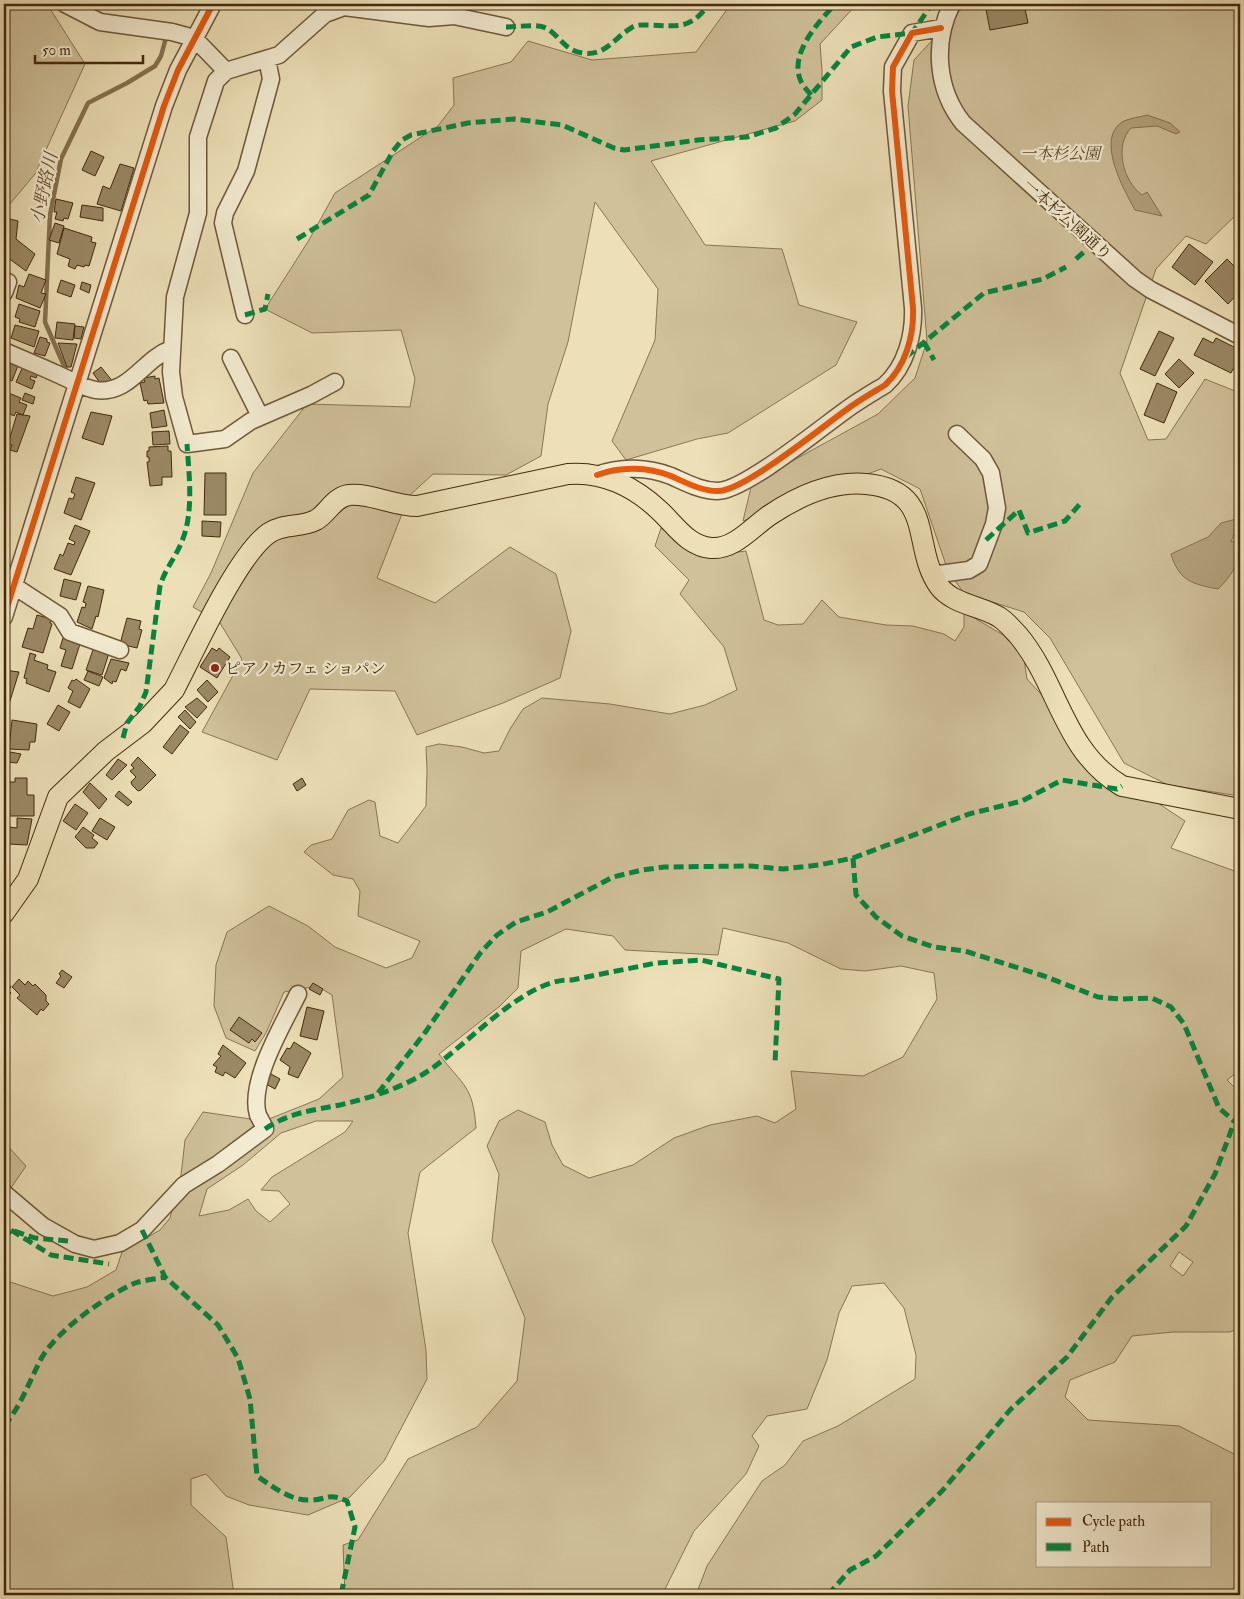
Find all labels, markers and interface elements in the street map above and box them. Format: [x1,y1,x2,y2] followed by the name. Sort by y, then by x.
[35,32,142,64] scale bar
[42,41,71,60] text: 50 m
[1020,144,1103,164] park label: 一本杉公園
[26,149,64,226] water label: 小野路川
[1019,175,1116,265] street label: 一本杉公園通り
[225,659,386,679] place label: ピアノカフェ ショパン
[209,662,221,674] marker: ピアノカフェ ショパン
[1036,1502,1212,1566] legend
[1082,1512,1145,1532] text: Cycle path
[1082,1538,1109,1557] text: Path

